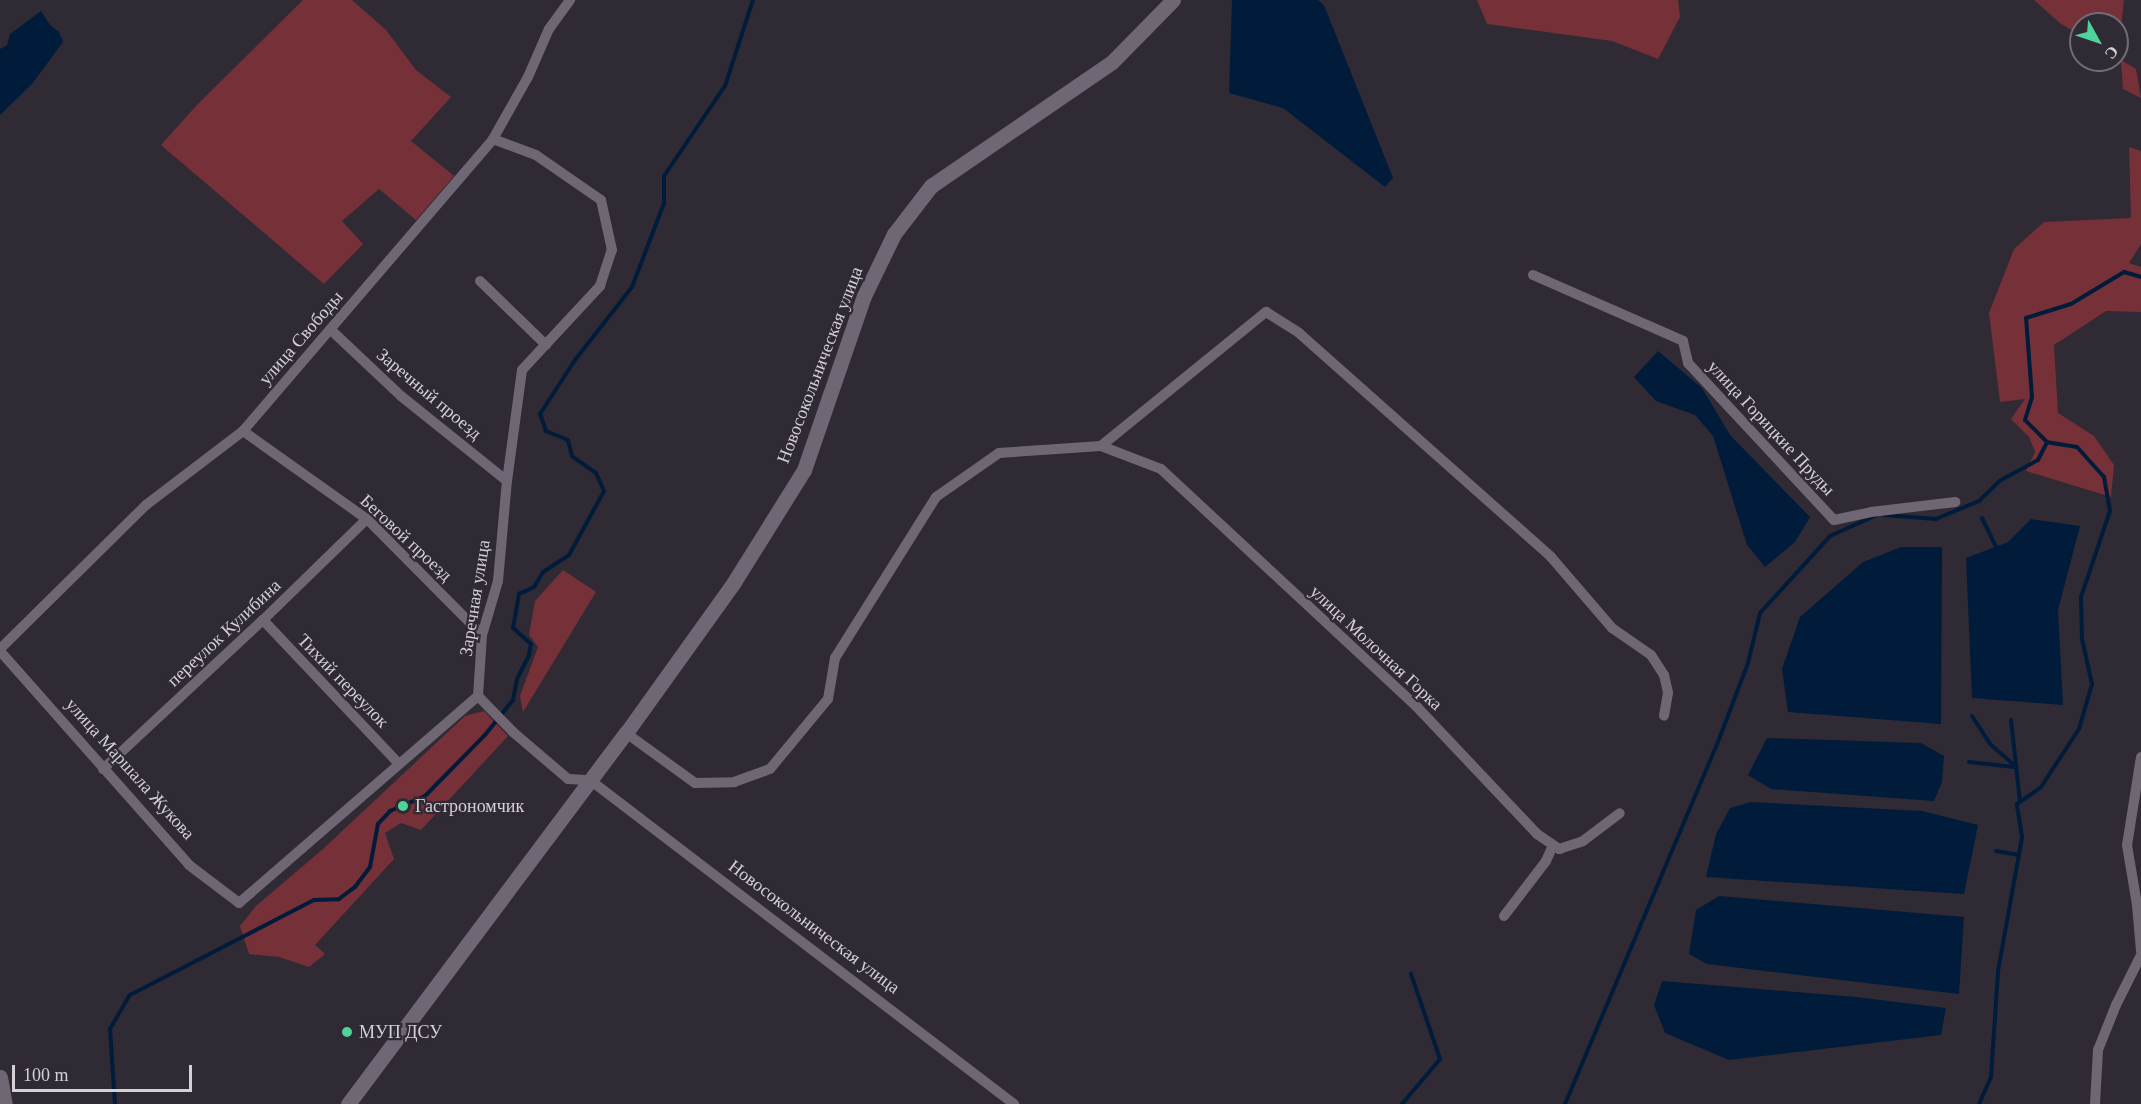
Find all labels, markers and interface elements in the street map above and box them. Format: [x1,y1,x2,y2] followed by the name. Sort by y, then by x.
[2069,12,2129,72] north arrow
[2101,43,2122,62] text: С
[772,264,868,466] street label: Новосокольническая улица
[254,287,348,389] street label: улица Свободы
[372,344,486,444] street label: Заречный проезд
[1703,356,1839,500] street label: улица Горицкие Пруды
[356,490,456,586] street label: Беговой проезд
[455,538,495,658] street label: Заречная улица
[163,575,285,691] street label: переулок Кулибина
[1305,581,1447,715] street label: улица Молочная Горка
[293,630,393,732] street label: Тихий переулок
[61,694,199,844] street label: улица Маршала Жукова
[415,795,524,817] place label: Гастрономчик
[396,799,410,813] marker: Гастрономчик
[724,855,904,999] street label: Новосокольническая улица
[359,1021,442,1043] place label: МУП ДСУ
[340,1025,354,1039] marker: МУП ДСУ
[15,1053,195,1091] scale bar
[23,1065,69,1085] text: 100 m

